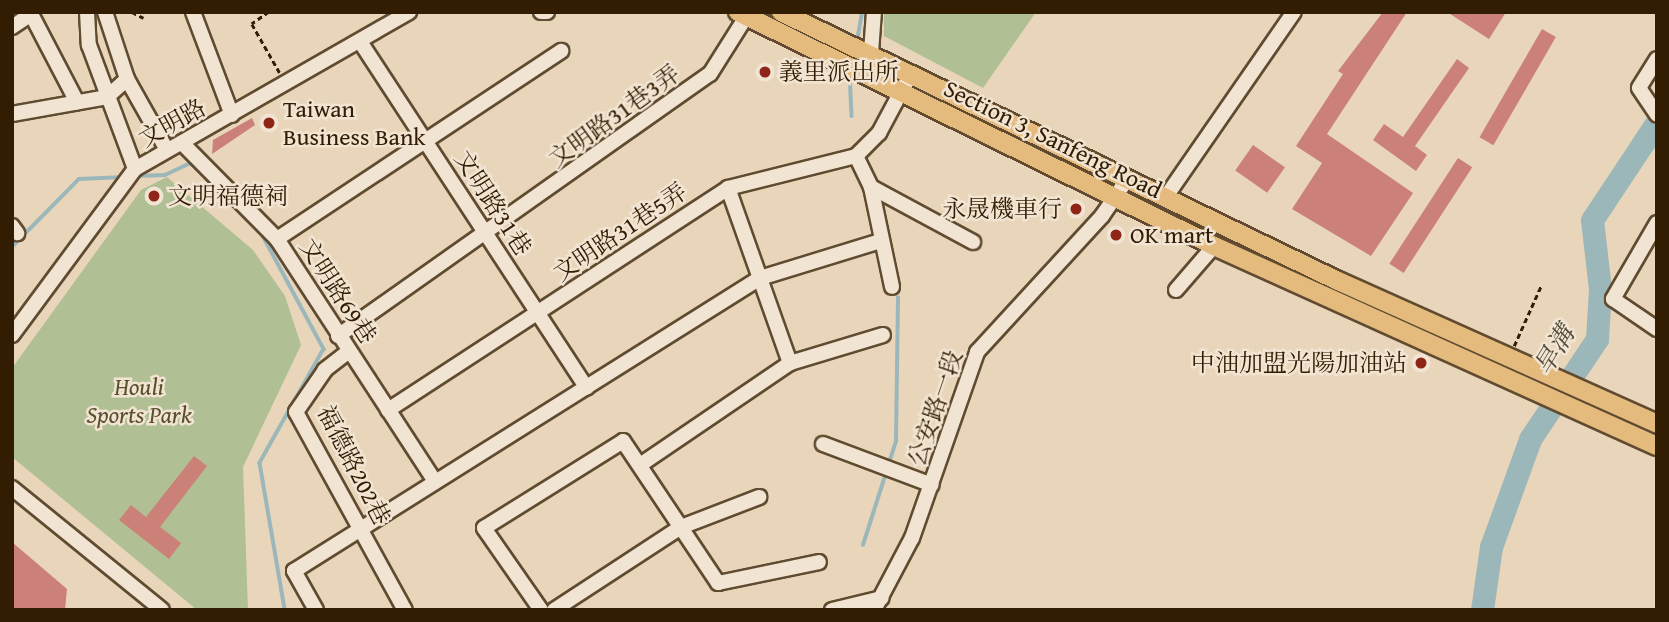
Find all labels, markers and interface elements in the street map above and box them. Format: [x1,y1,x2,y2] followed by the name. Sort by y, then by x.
[779,58,899,86] place label: 義里派出所
[543,59,685,173] street label: 文明路31巷3弄
[757,64,773,80] marker: 義里派出所
[939,74,1167,204] street label: Section 3, Sanfeng Road
[134,93,210,153] street label: 文明路
[283,95,426,151] place label: Taiwan Business Bank
[261,115,277,131] marker: Taiwan Business Bank
[448,145,538,261] street label: 文明路31巷
[548,177,692,287] street label: 文明路31巷5弄
[168,182,288,210] place label: 文明福德祠
[146,188,162,204] marker: 文明福德祠
[942,195,1062,223] place label: 永晟機車行
[1068,201,1084,217] marker: 永晟機車行
[1130,221,1213,249] place label: OK mart
[1108,227,1124,243] marker: OK mart
[293,233,383,349] street label: 文明路69巷
[1527,320,1581,380] water label: 旱溝
[902,347,968,469] street label: 公安路一段
[1191,349,1407,377] place label: 中油加盟光陽加油站
[1413,355,1429,371] marker: 中油加盟光陽加油站
[86,373,192,429] park label: Houli Sports Park
[312,400,396,530] street label: 福德路202巷

